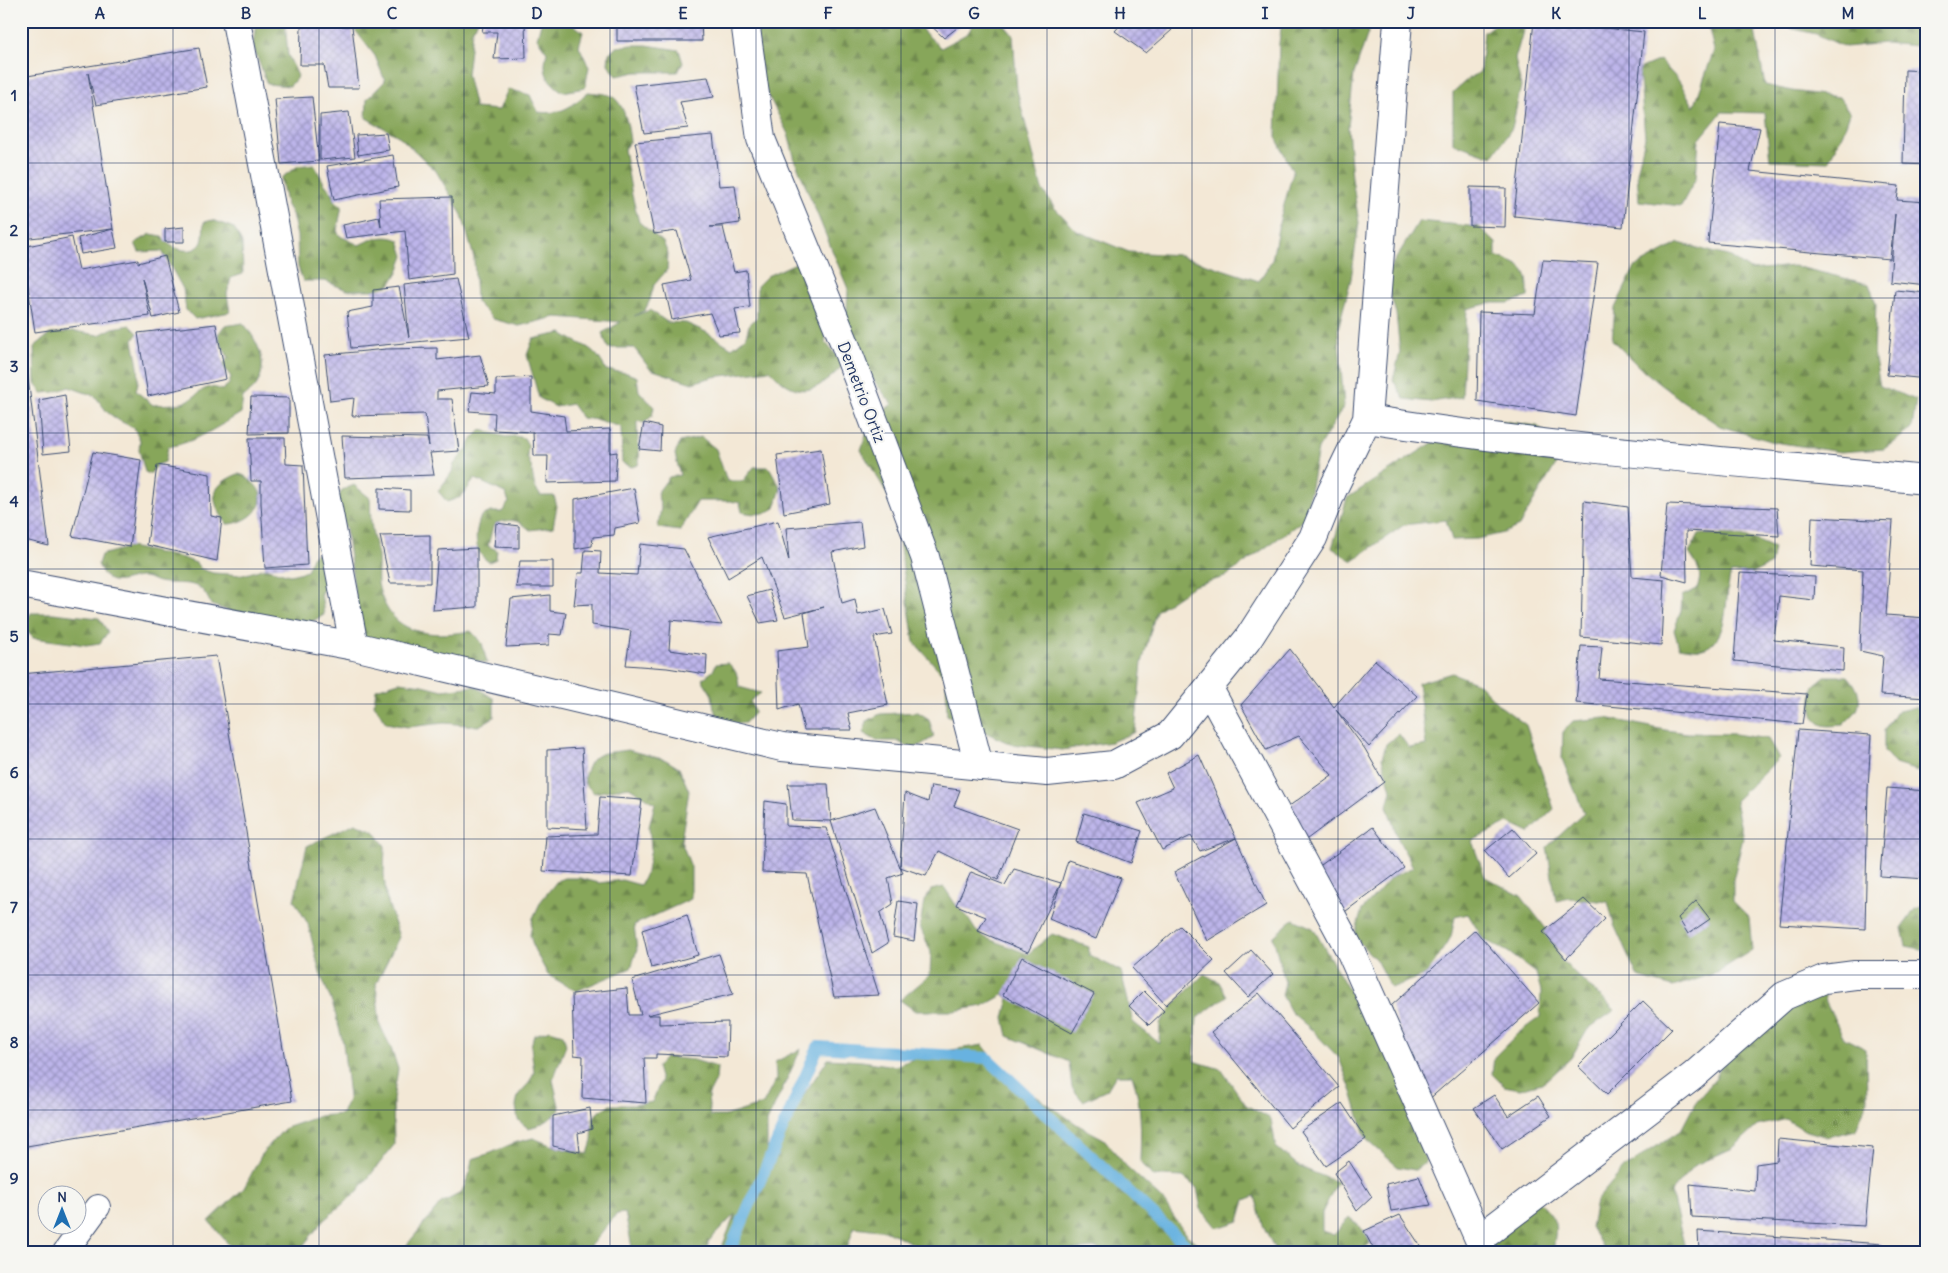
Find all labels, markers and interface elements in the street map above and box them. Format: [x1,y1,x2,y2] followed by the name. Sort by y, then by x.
[95,3,105,23] text: A
[241,3,252,23] text: B
[387,3,398,23] text: C
[531,3,543,23] text: D
[678,3,688,23] text: E
[823,3,833,23] text: F
[968,3,980,23] text: G
[1114,3,1126,23] text: H
[1262,3,1269,23] text: I
[1407,3,1416,23] text: J
[1551,3,1561,23] text: K
[1698,3,1707,23] text: L
[1842,3,1855,23] text: M
[11,85,17,105] text: 1
[10,220,19,240] text: 2
[834,339,891,446] street label: Demetrio Ortiz
[9,356,19,376] text: 3
[9,491,19,511] text: 4
[9,626,19,646] text: 5
[9,762,19,782] text: 6
[10,897,18,917] text: 7
[9,1032,19,1052] text: 8
[9,1168,19,1188] text: 9
[38,1186,88,1236] north arrow
[57,1188,67,1206] text: N

